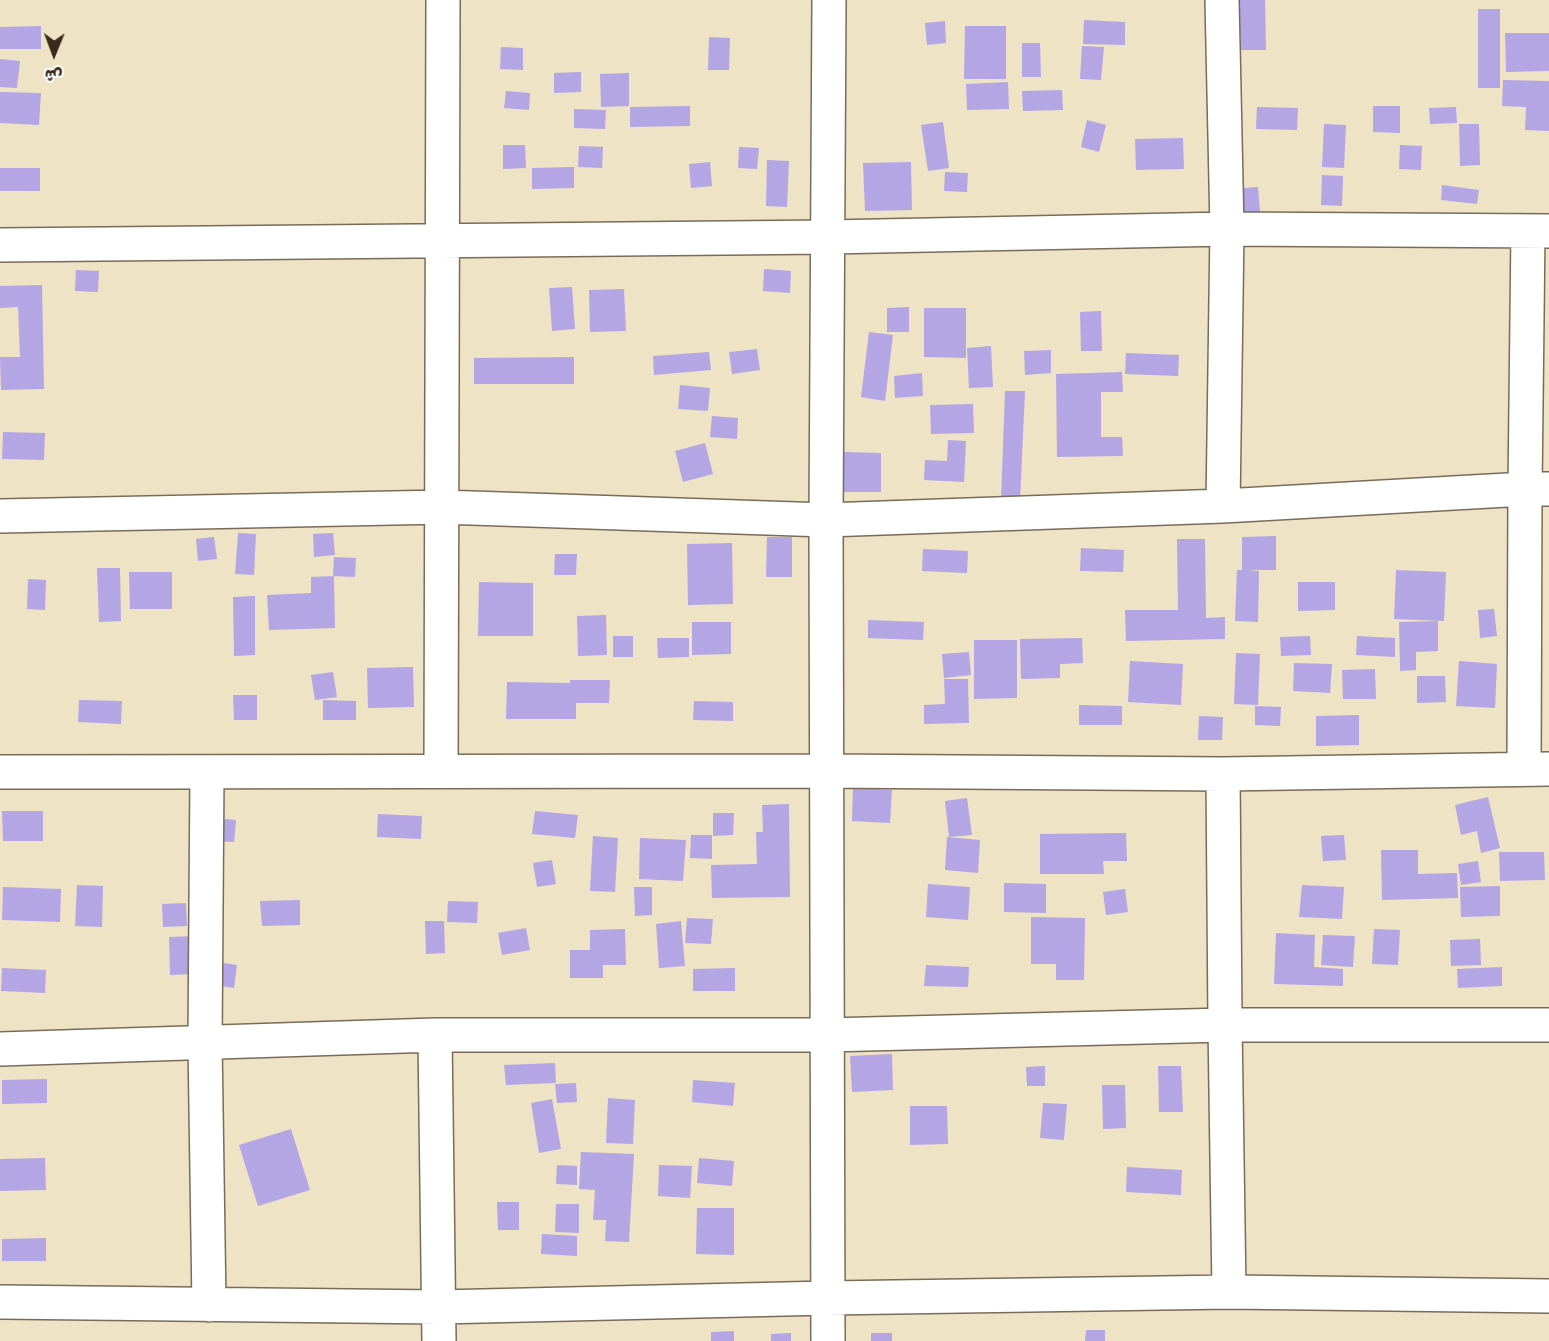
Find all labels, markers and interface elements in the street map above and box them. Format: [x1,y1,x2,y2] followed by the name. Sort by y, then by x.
[24,24,84,84] north arrow
[45,63,63,82] text: ش

